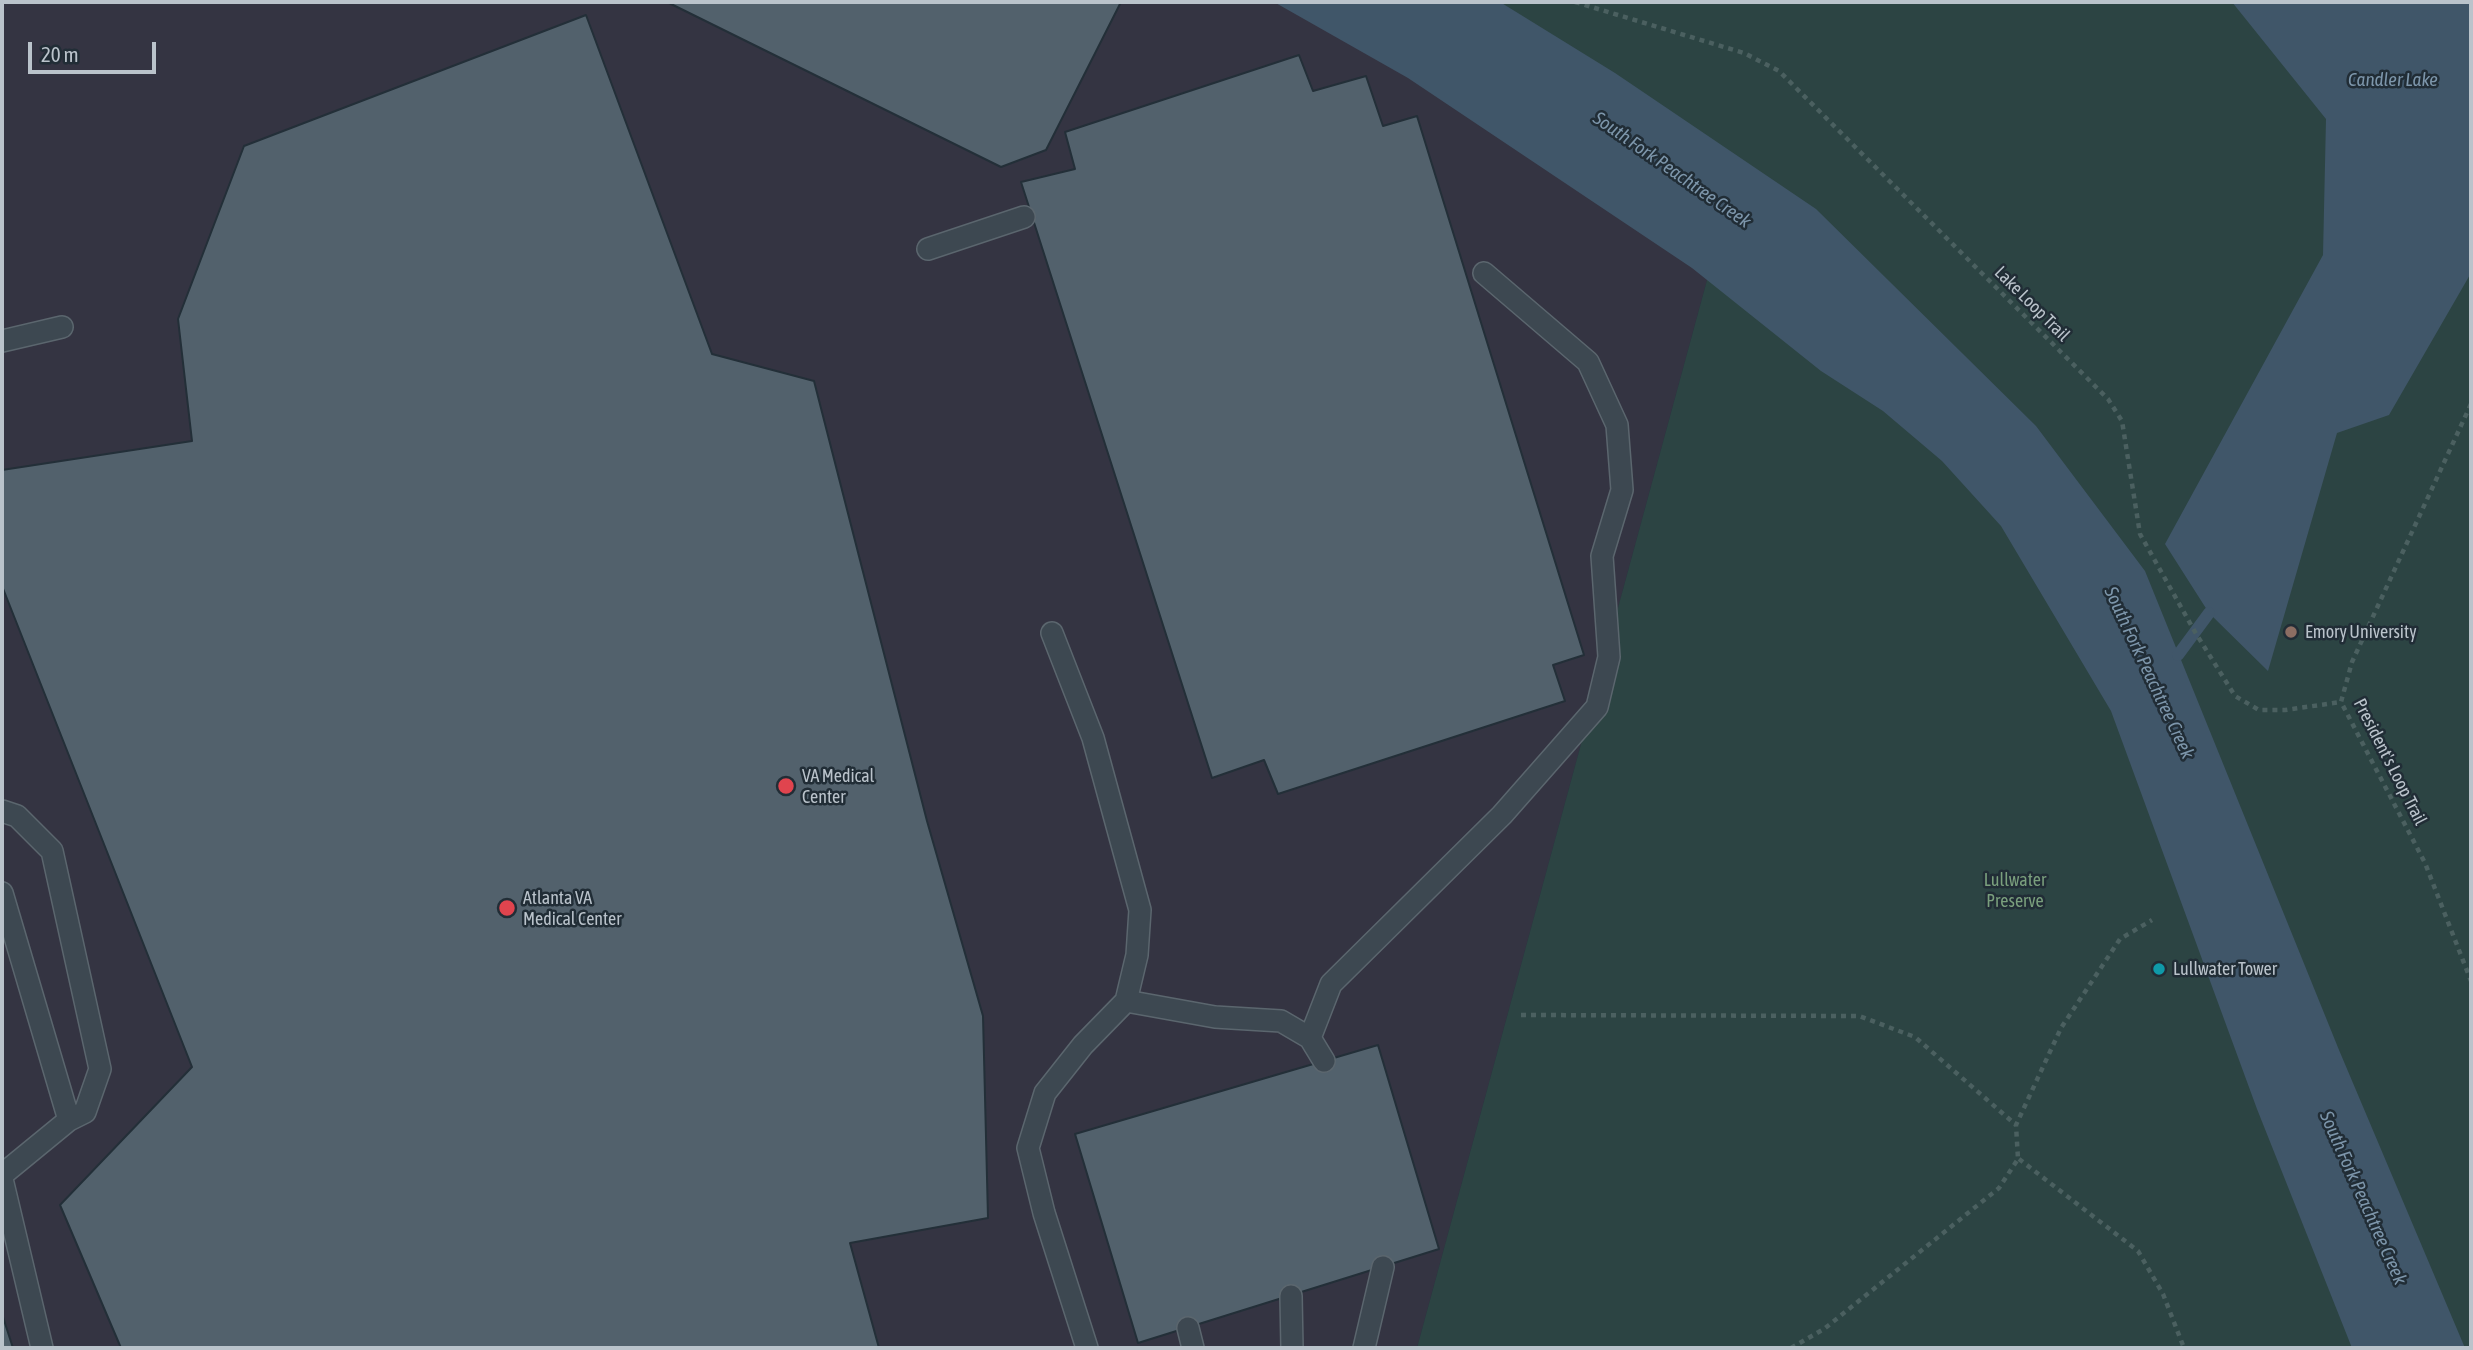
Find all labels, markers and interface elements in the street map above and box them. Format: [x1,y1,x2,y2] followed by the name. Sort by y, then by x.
[32,28,159,72] scale bar
[41,42,79,66] text: 20 m
[2348,69,2438,91] water label: Candler Lake
[1589,107,1755,233] water label: South Fork Peachtree Creek
[1990,262,2074,346] street label: Lake Loop Trail
[2099,583,2199,763] water label: South Fork Peachtree Creek
[2305,621,2417,643] place label: Emory University
[2283,624,2299,640] marker: Emory University
[2349,695,2431,829] street label: President's Loop Trail
[802,765,874,808] place label: VA Medical Center
[776,776,796,796] marker: VA Medical Center
[1984,869,2046,912] park label: Lullwater Preserve
[523,887,622,930] place label: Atlanta VA Medical Center
[497,898,517,918] marker: Atlanta VA Medical Center
[2173,958,2277,980] place label: Lullwater Tower
[2151,961,2167,977] marker: Lullwater Tower
[2314,1108,2412,1288] water label: South Fork Peachtree Creek

